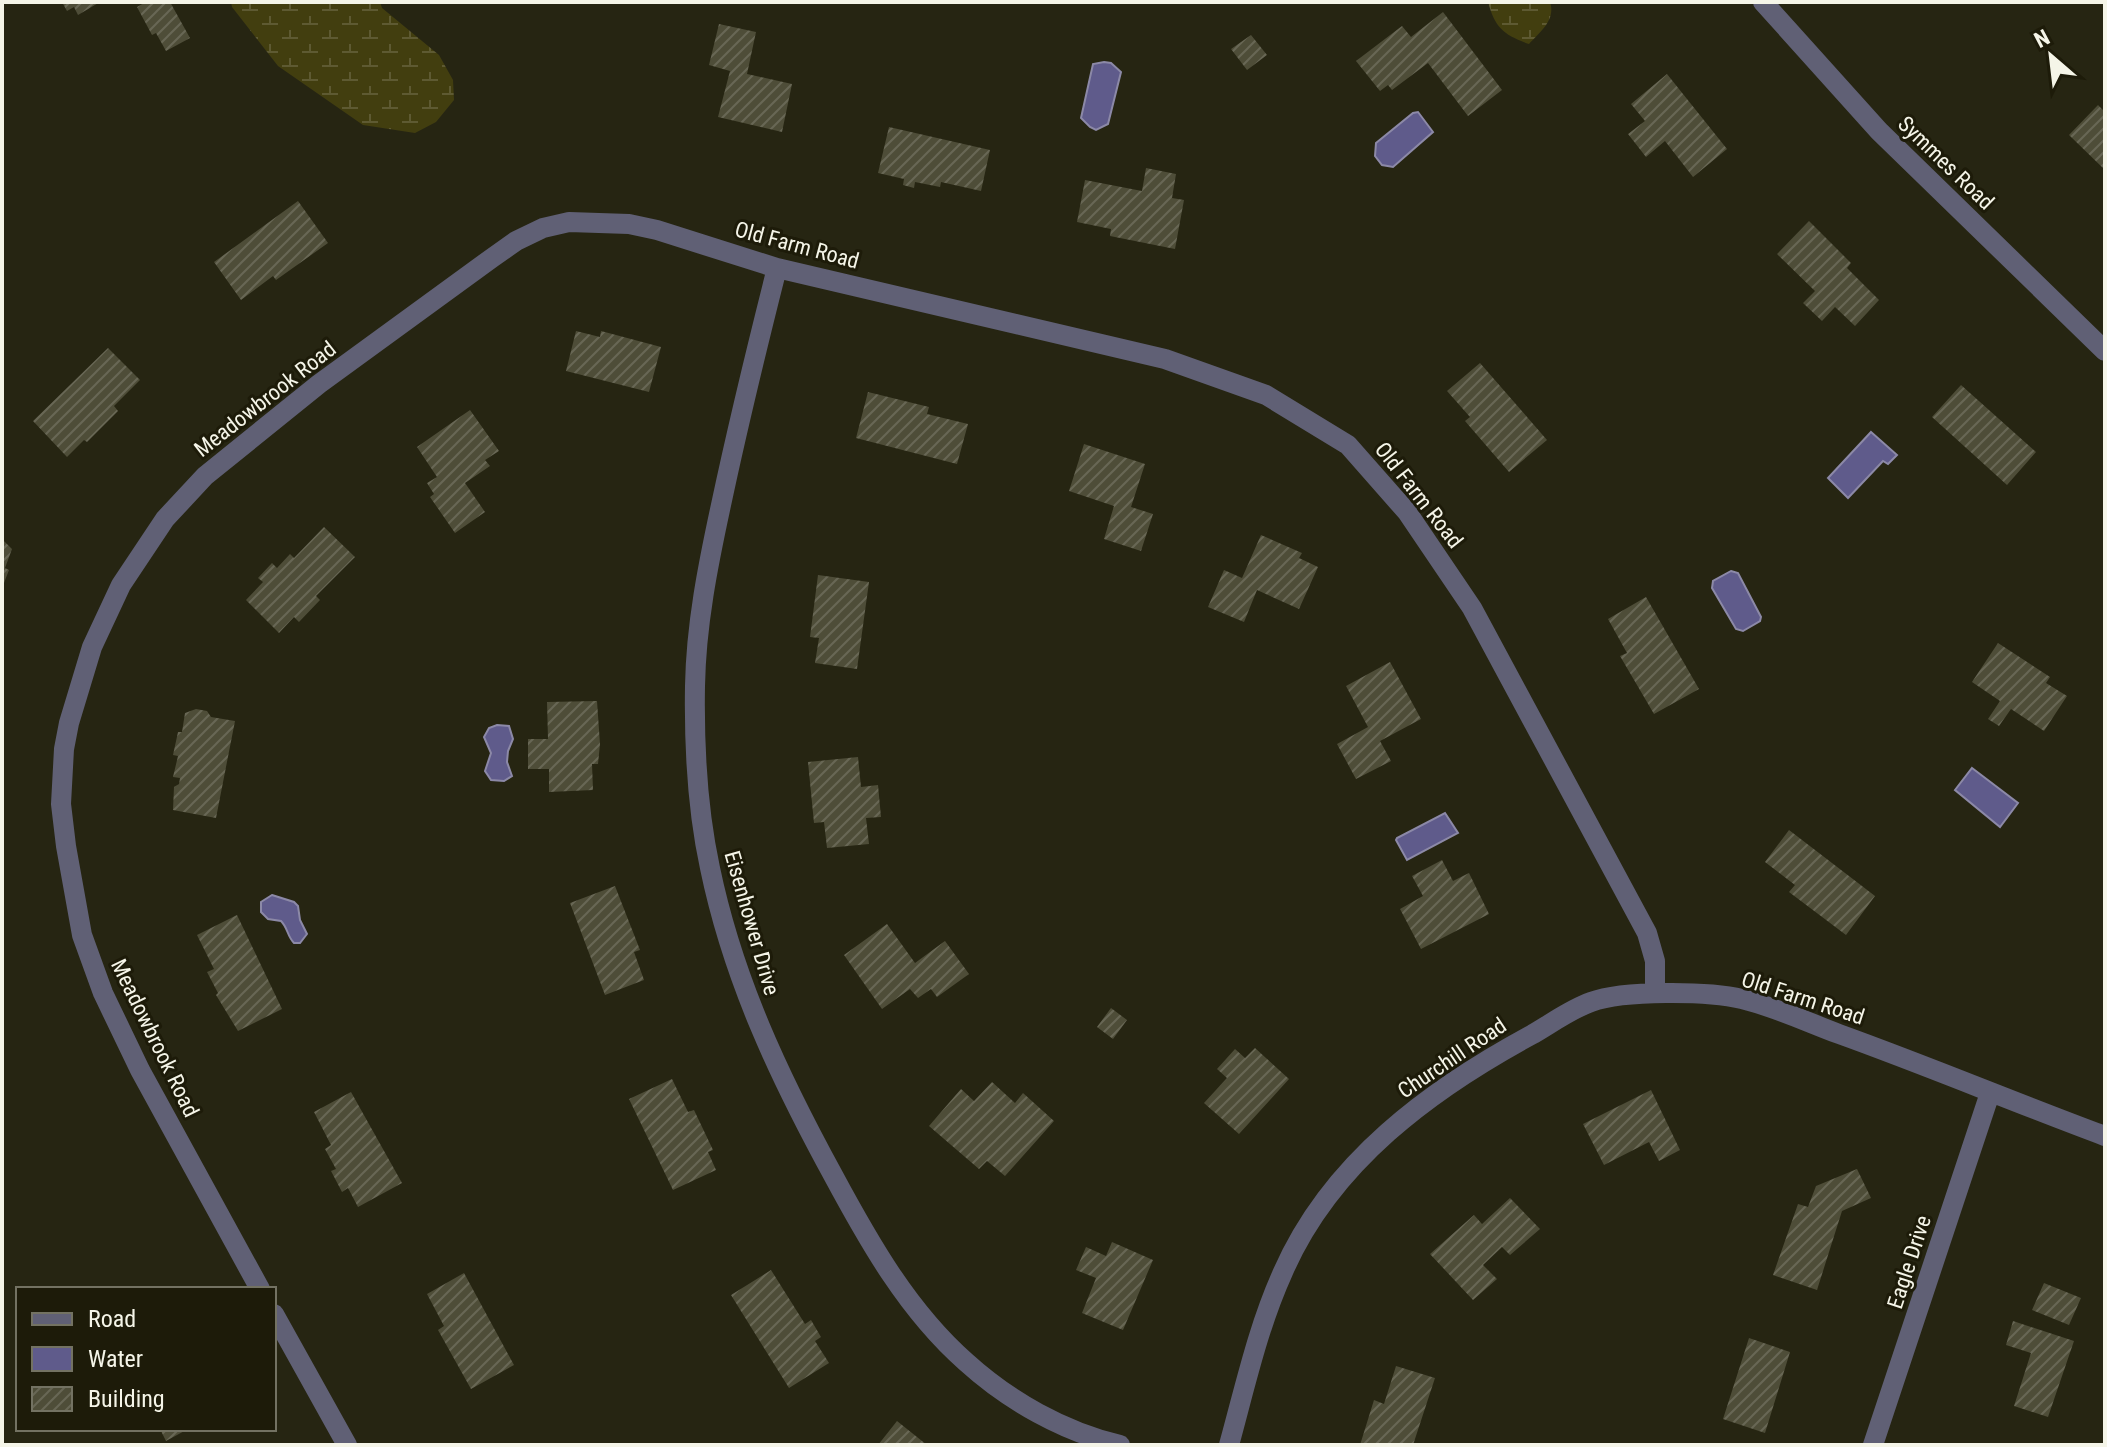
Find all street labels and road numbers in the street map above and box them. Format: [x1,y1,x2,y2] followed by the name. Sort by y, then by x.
[1893,111,1999,215] street label: Symmes Road
[732,216,862,274] street label: Old Farm Road
[189,336,341,462] street label: Meadowbrook Road
[1370,437,1468,553] street label: Old Farm Road
[719,848,785,998] street label: Eisenhower Drive
[106,955,204,1121] street label: Meadowbrook Road
[1739,966,1867,1030] street label: Old Farm Road
[1393,1013,1511,1103] street label: Churchill Road
[1882,1212,1936,1312] street label: Eagle Drive

